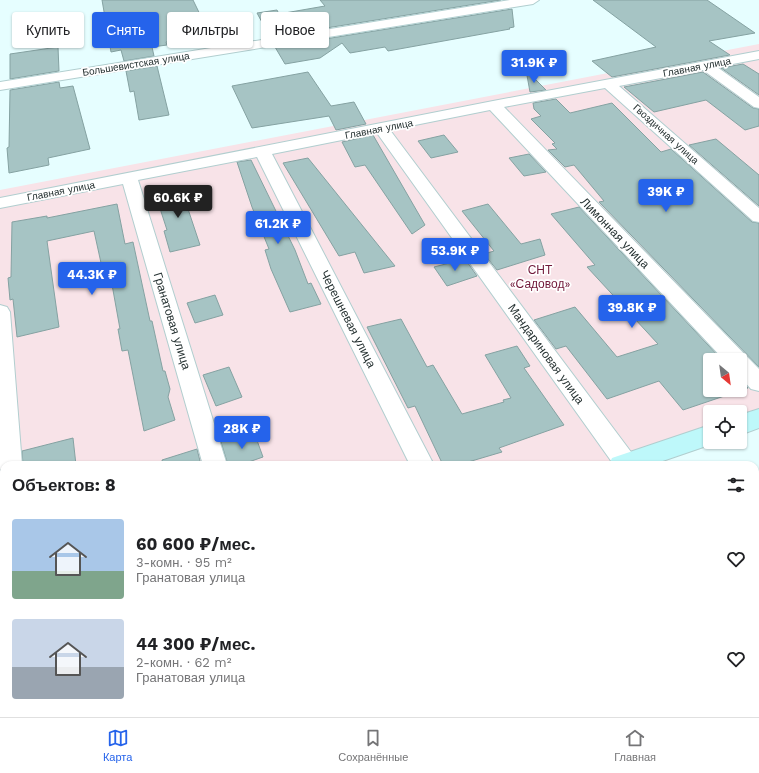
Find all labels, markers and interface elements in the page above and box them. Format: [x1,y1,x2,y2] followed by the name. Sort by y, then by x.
[12,12,84,48] chip: Купить
[92,12,159,48] chip: Снять
[167,12,253,48] chip: Фильтры
[261,12,329,48] chip: Новое
[82,50,191,78] street label: Большевистская улица
[497,50,571,84] pin: 31.9K ₽
[511,55,557,70] text: 31.9K ₽
[662,55,732,79] street label: Главная улица
[631,102,701,166] street label: Гвоздичная улица
[344,117,414,141] street label: Главная улица
[26,179,96,203] street label: Главная улица
[638,179,694,213] pin: 39K ₽
[647,184,685,199] text: 39K ₽
[141,185,215,219] pin: 60.6K ₽
[153,190,203,205] text: 60.6K ₽
[578,195,653,272] street label: Лимонная улица
[241,211,315,245] pin: 61.2K ₽
[255,216,301,231] text: 61.2K ₽
[418,238,492,272] pin: 53.9K ₽
[431,243,479,258] text: 53.9K ₽
[55,262,129,296] pin: 44.3K ₽
[510,263,570,291] park label: СНТ «Садовод»
[67,267,117,282] text: 44.3K ₽
[317,268,379,370] street label: Черешневая улица
[151,271,194,372] street label: Гранатовая улица
[595,295,669,329] pin: 39.8K ₽
[607,300,657,315] text: 39.8K ₽
[505,301,587,407] street label: Мандариновая улица
[703,353,747,397] north arrow
[703,353,747,449] map controls
[703,405,747,449] button: locate
[214,416,270,450] pin: 28K ₽
[223,421,261,436] text: 28K ₽
[725,474,747,496] icon: filters
[12,475,116,495] text: Объектов: 8
[136,534,255,554] text: 60 600 ₽/мес.
[44,535,92,583] icon: home
[725,548,747,570] icon: heart
[136,555,232,570] text: 3-комн. · 95 m²
[136,570,245,585] text: Гранатовая улица
[136,634,256,654] text: 44 300 ₽/мес.
[44,635,92,683] icon: home
[725,648,747,670] icon: heart
[136,655,231,670] text: 2-комн. · 62 m²
[136,670,245,685] text: Гранатовая улица
[103,727,132,764] tab: Карта
[338,727,408,764] tab: Сохранённые
[614,727,656,764] tab: Главная

